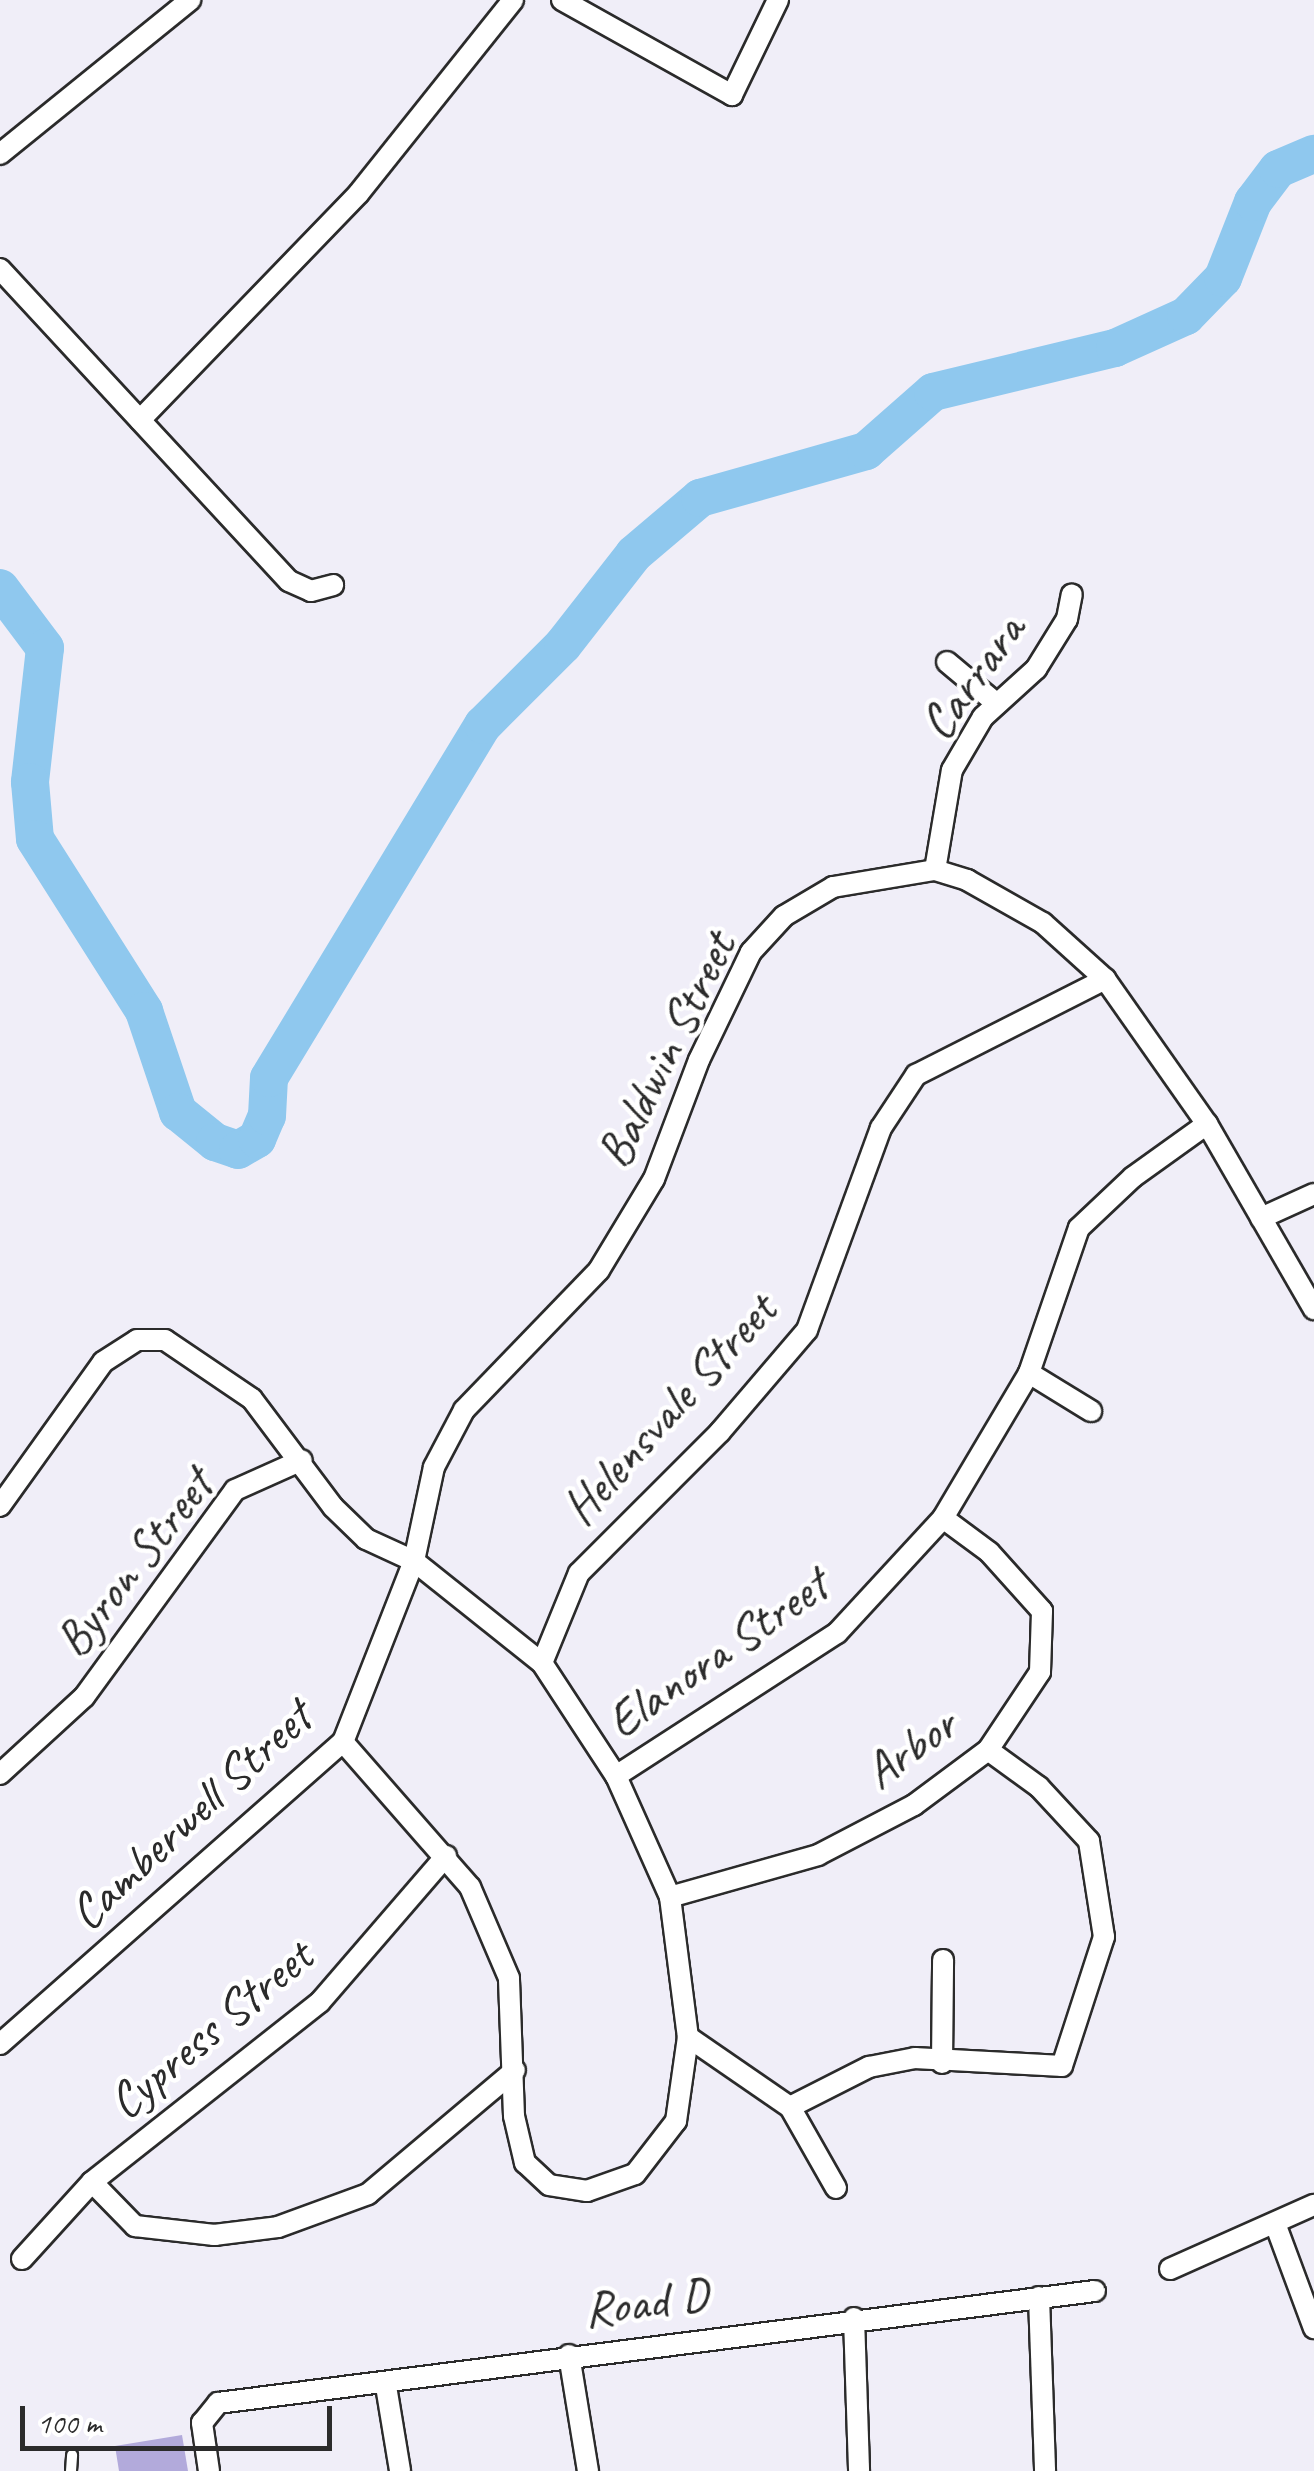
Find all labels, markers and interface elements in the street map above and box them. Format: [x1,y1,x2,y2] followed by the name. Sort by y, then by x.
[907,603,1037,751] street label: Carrara
[583,922,749,1178] street label: Baldwin Street
[549,1280,789,1538] street label: Helensvale Street
[42,1457,226,1669] street label: Byron Street
[595,1555,839,1751] street label: Elanora Street
[56,1688,324,1942] street label: Camberwell Street
[852,1694,968,1802] street label: Arbor
[95,1926,325,2132] street label: Cypress Street
[580,2265,712,2339] street label: Road D
[25,2386,338,2448] scale bar
[37,2404,102,2442] text: 100 m

